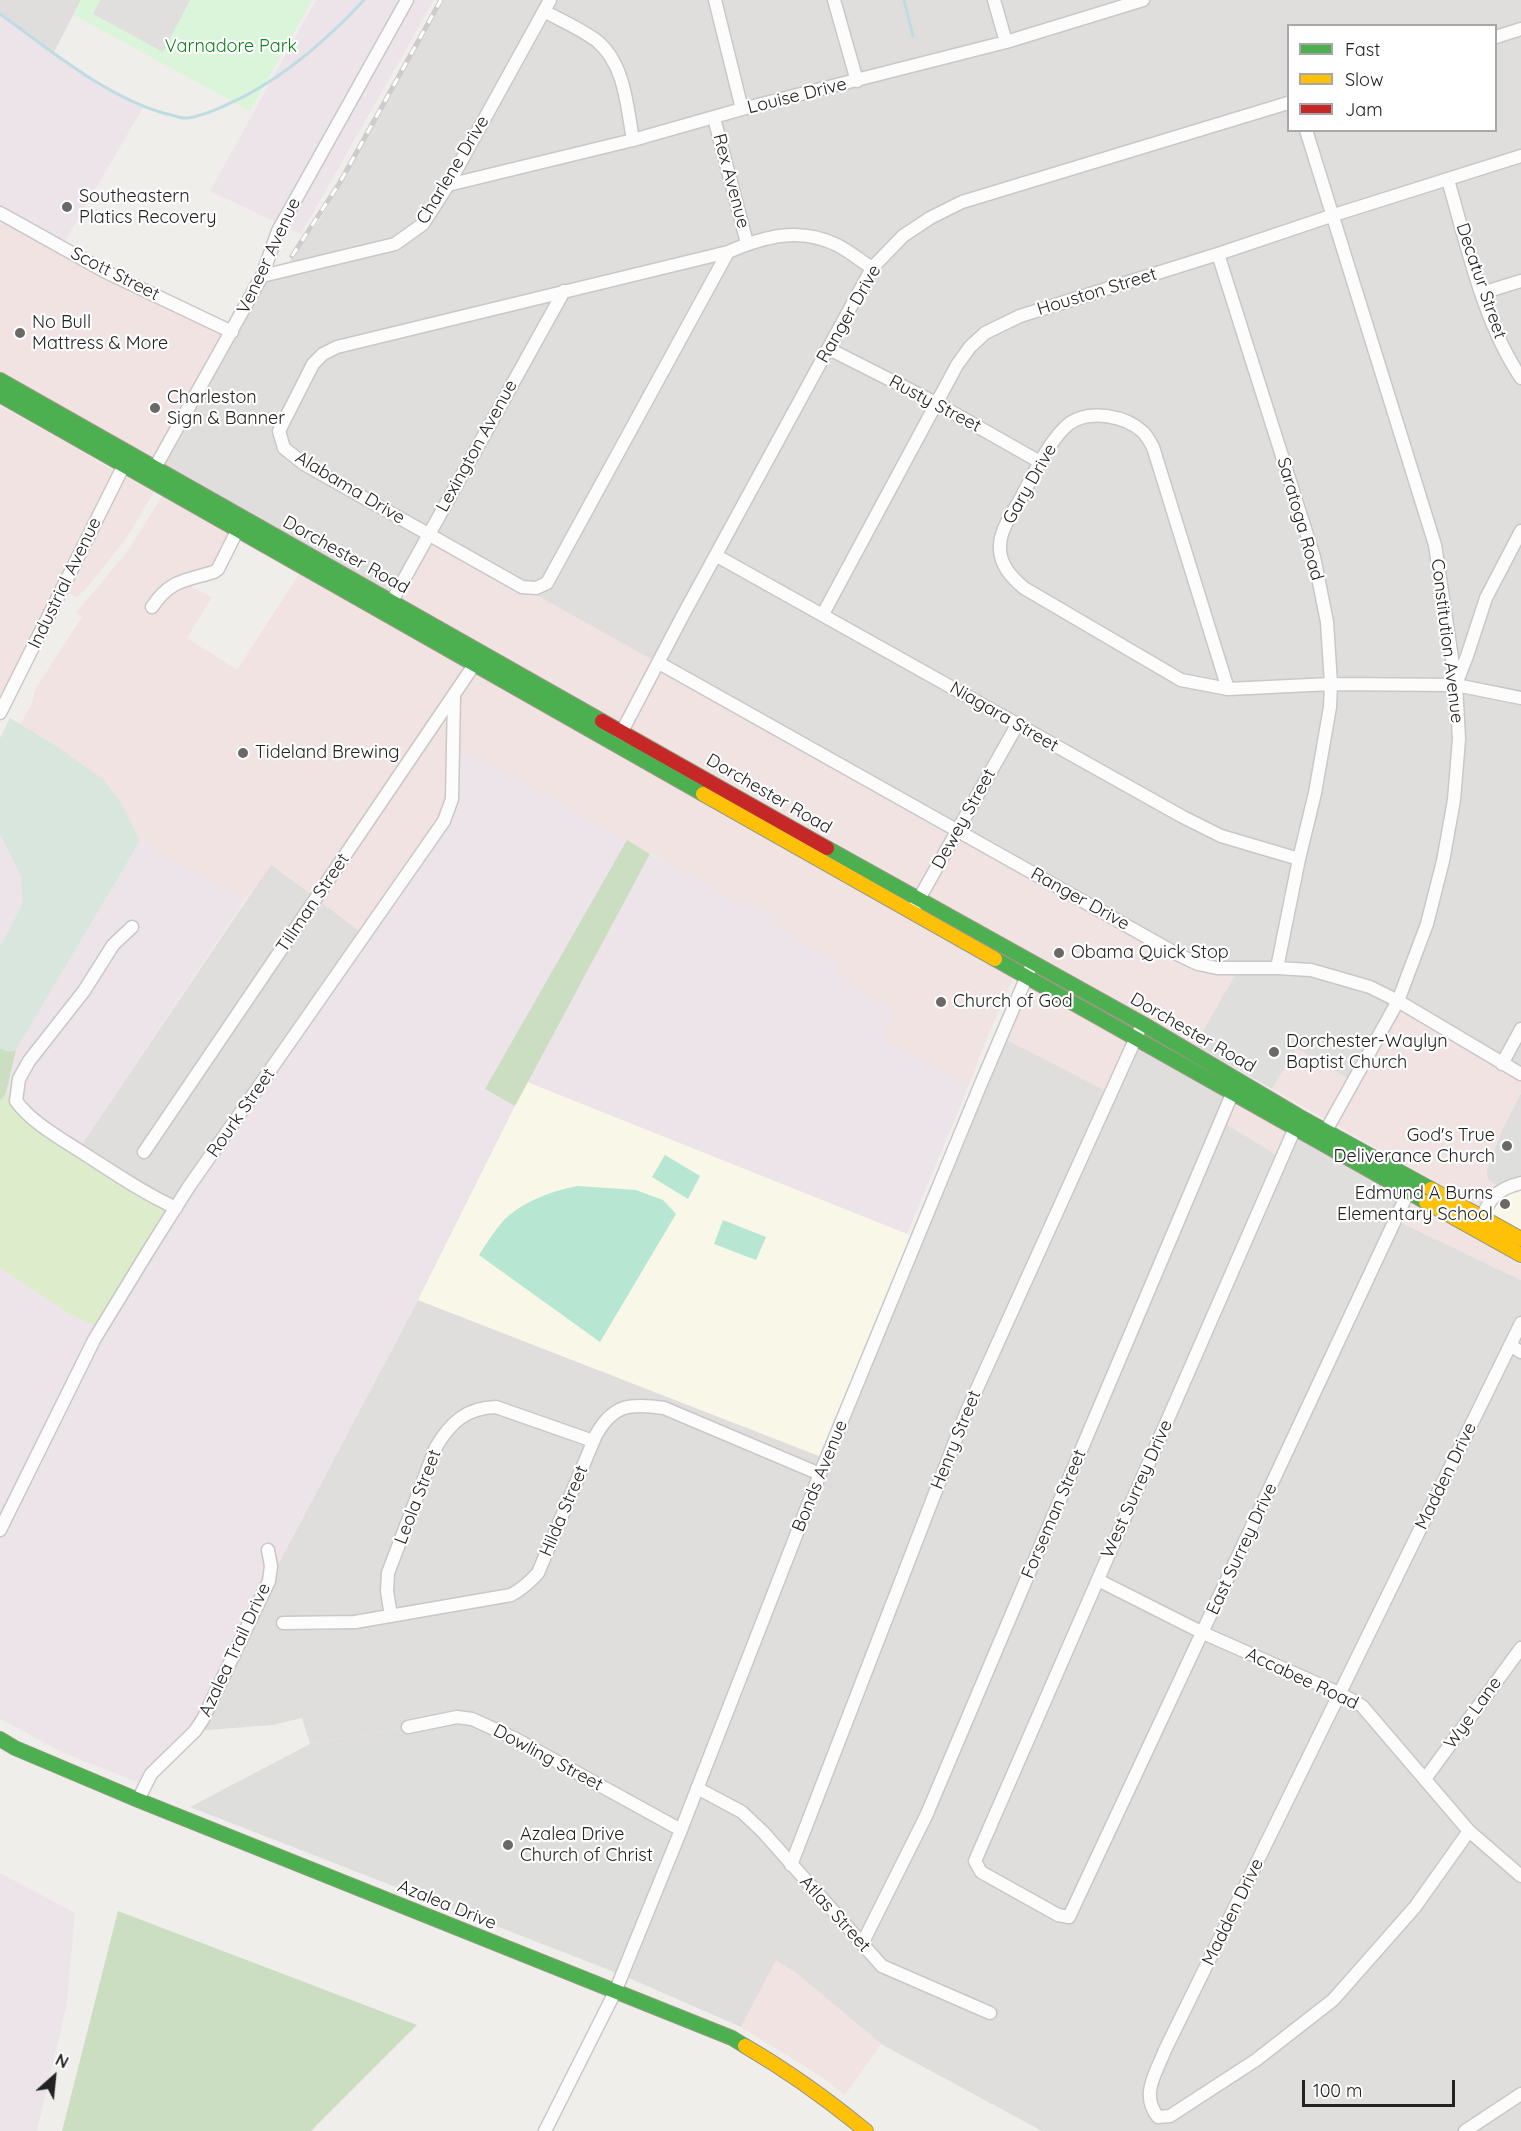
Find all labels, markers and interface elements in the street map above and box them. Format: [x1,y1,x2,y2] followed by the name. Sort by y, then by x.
[1287,24,1497,132] legend
[165,36,297,58] park label: Varnadore Park
[1345,38,1380,61] text: Fast
[1345,68,1383,91] text: Slow
[745,73,849,119] street label: Louise Drive
[1345,98,1383,121] text: Jam
[412,112,494,228] street label: Charlene Drive
[708,131,754,231] street label: Rex Avenue
[79,186,216,228] place label: Southeastern Platics Recovery
[233,194,305,318] street label: Veneer Avenue
[60,200,74,214] marker: Southeastern Platics Recovery
[1451,220,1511,342] street label: Decatur Street
[67,242,163,306] street label: Scott Street
[812,261,886,367] street label: Ranger Drive
[1035,264,1159,320] street label: Houston Street
[32,312,168,354] place label: No Bull Mattress & More
[13,326,27,340] marker: No Bull Mattress & More
[885,371,985,437] street label: Rusty Street
[432,376,522,516] street label: Lexington Avenue
[167,387,285,430] place label: Charleston Sign & Banner
[148,401,162,415] marker: Charleston Sign & Banner
[998,440,1062,528] street label: Gary Drive
[291,447,409,529] street label: Alabama Drive
[1272,455,1328,583] street label: Saratoga Road
[279,511,413,599] street label: Dorchester Road
[24,514,106,652] street label: Industrial Avenue
[1426,558,1468,724] street label: Constitution Avenue
[946,677,1062,757] street label: Niagara Street
[255,742,400,764] place label: Tideland Brewing
[236,746,250,760] marker: Tideland Brewing
[702,749,836,839] street label: Dorchester Road
[928,765,1000,873] street label: Dewey Street
[272,849,354,957] street label: Tillman Street
[1027,863,1133,935] street label: Ranger Drive
[1071,942,1229,964] place label: Obama Quick Stop
[1052,946,1066,960] marker: Obama Quick Stop
[1126,988,1260,1078] street label: Dorchester Road
[953,991,1073,1013] place label: Church of God
[934,995,948,1009] marker: Church of God
[1286,1031,1448,1074] place label: Dorchester-Waylyn Baptist Church
[1267,1045,1281,1059] marker: Dorchester-Waylyn Baptist Church
[202,1064,280,1162] street label: Rourk Street
[1333,1125,1495,1168] place label: God's True Deliverance Church
[1500,1139,1514,1153] marker: God's True Deliverance Church
[1337,1183,1493,1226] place label: Edmund A Burns Elementary School
[1498,1197,1512,1211] marker: Edmund A Burns Elementary School
[926,1387,986,1493] street label: Henry Street
[1097,1416,1177,1562] street label: West Surrey Drive
[788,1417,852,1535] street label: Bonds Avenue
[1411,1419,1481,1533] street label: Madden Drive
[1017,1446,1091,1582] street label: Forseman Street
[390,1447,446,1547] street label: Leola Street
[535,1462,593,1560] street label: Hilda Street
[1202,1480,1282,1618] street label: East Surrey Drive
[195,1580,275,1720] street label: Azalea Trail Drive
[1242,1643,1362,1715] street label: Accabee Road
[1440,1673,1506,1753] street label: Wye Lane
[489,1720,607,1796] street label: Dowling Street
[520,1824,653,1866] place label: Azalea Drive Church of Christ
[501,1838,515,1852] marker: Azalea Drive Church of Christ
[1198,1855,1268,1969] street label: Madden Drive
[795,1871,875,1957] street label: Atlas Street
[394,1875,500,1935] street label: Azalea Drive
[24,2047,84,2107] north arrow
[52,2049,72,2073] text: N
[1305,2068,1458,2106] scale bar
[1313,2079,1362,2102] text: 100 m

